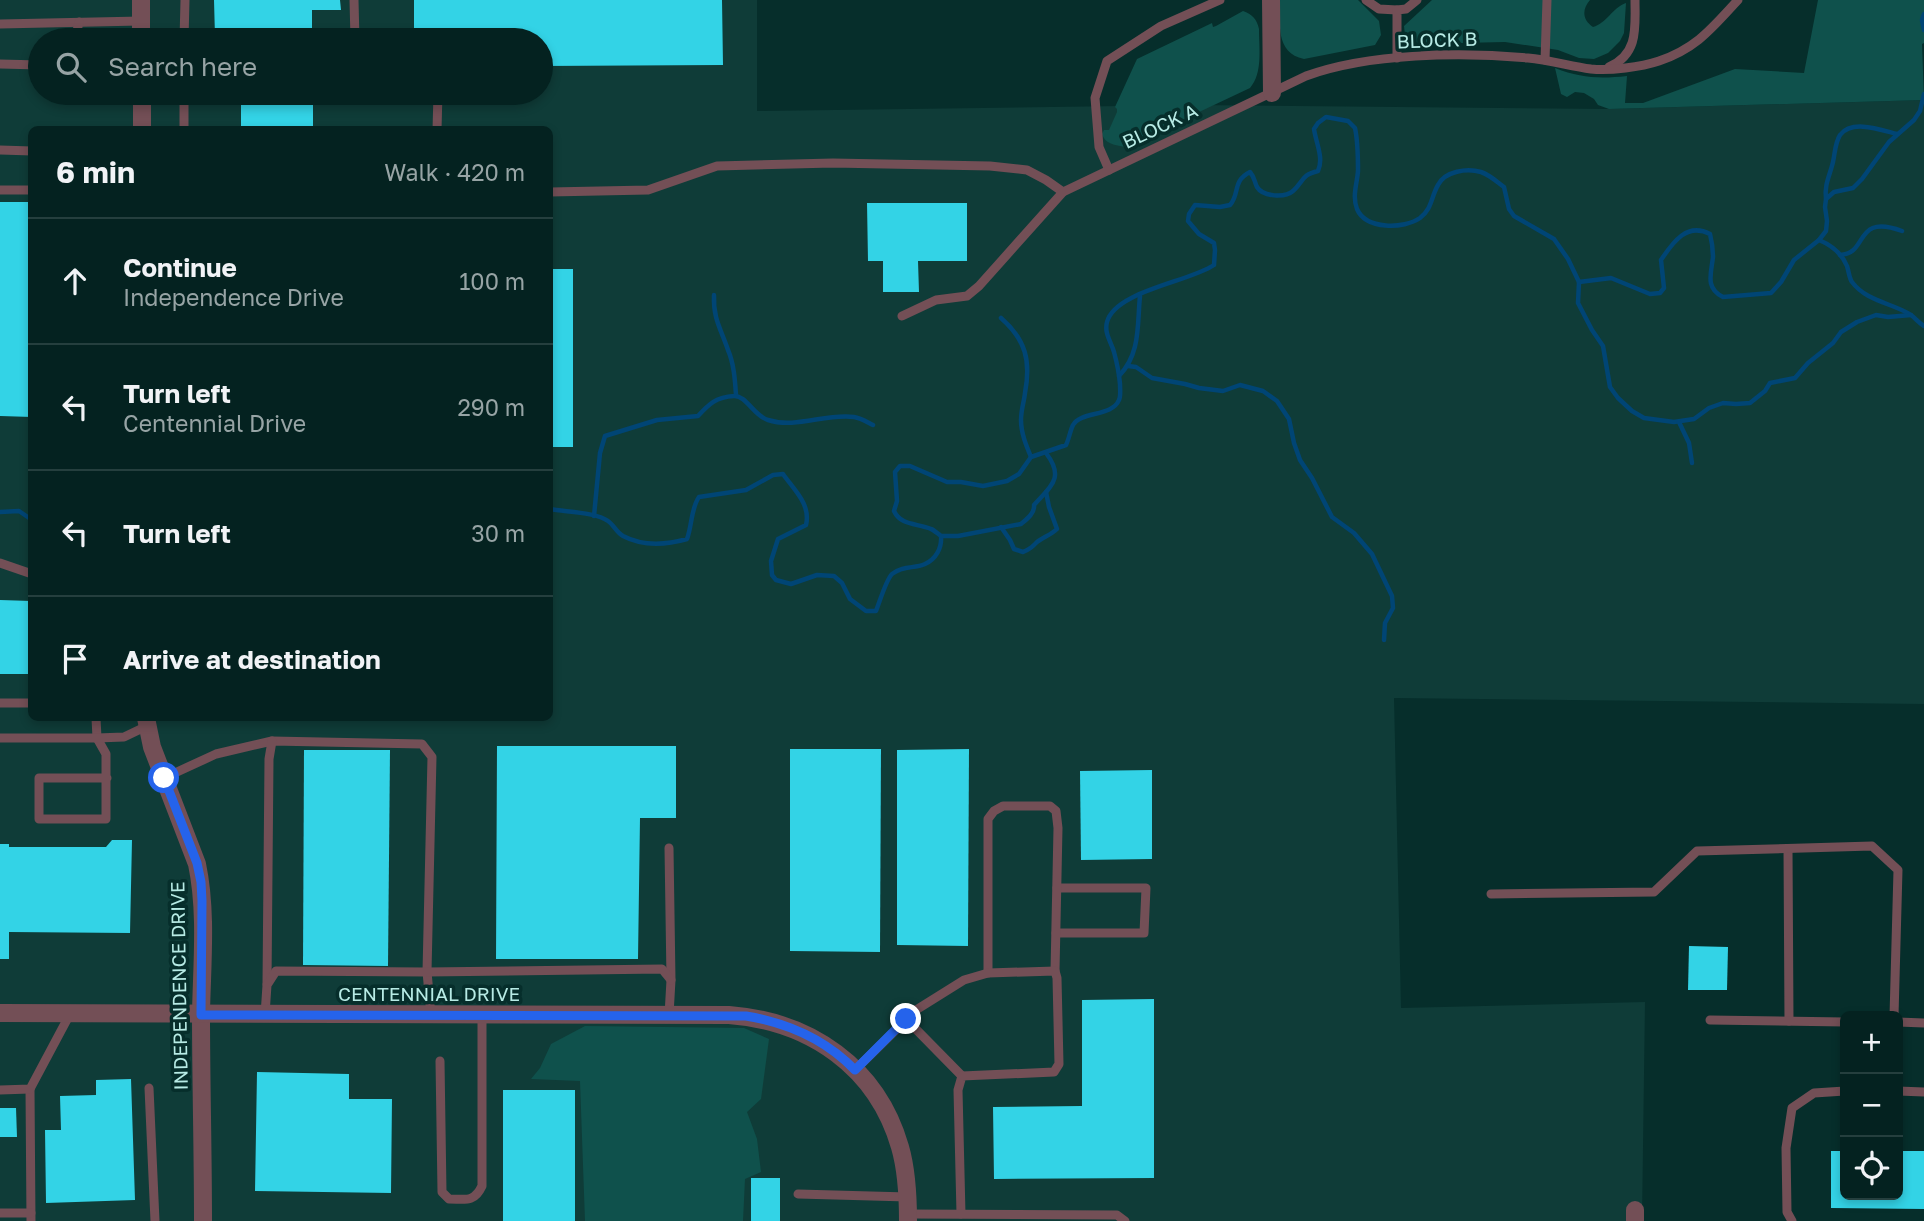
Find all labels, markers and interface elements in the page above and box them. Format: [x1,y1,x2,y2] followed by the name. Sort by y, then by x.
[1396,27,1478,52] street label: BLOCK B
[28,28,553,105] search box
[52,48,90,86] icon: search
[108,51,257,82] text: Search here
[1119,98,1201,153] street label: BLOCK A
[56,154,135,190] text: 6 min
[384,158,525,186] text: Walk · 420 m
[123,252,237,283] text: Continue
[56,262,94,300] icon: ahead
[459,267,525,295] text: 100 m
[123,283,344,311] text: Independence Drive
[123,378,231,409] text: Turn left
[56,388,94,426] icon: left
[457,393,525,421] text: 290 m
[123,409,306,437] text: Centennial Drive
[56,514,94,552] icon: left
[123,518,231,549] text: Turn left
[471,519,525,547] text: 30 m
[56,640,94,678] icon: arrive
[123,644,381,675] text: Arrive at destination
[148,762,179,793] route start
[165,881,192,1091] street label: INDEPENDENCE DRIVE
[338,982,520,1005] street label: CENTENNIAL DRIVE
[890,1003,921,1034] route end
[1840,1011,1903,1200] map controls
[1840,1011,1903,1074] button: +
[1840,1074,1903,1137] button: −
[1840,1137,1903,1200] button: locate

